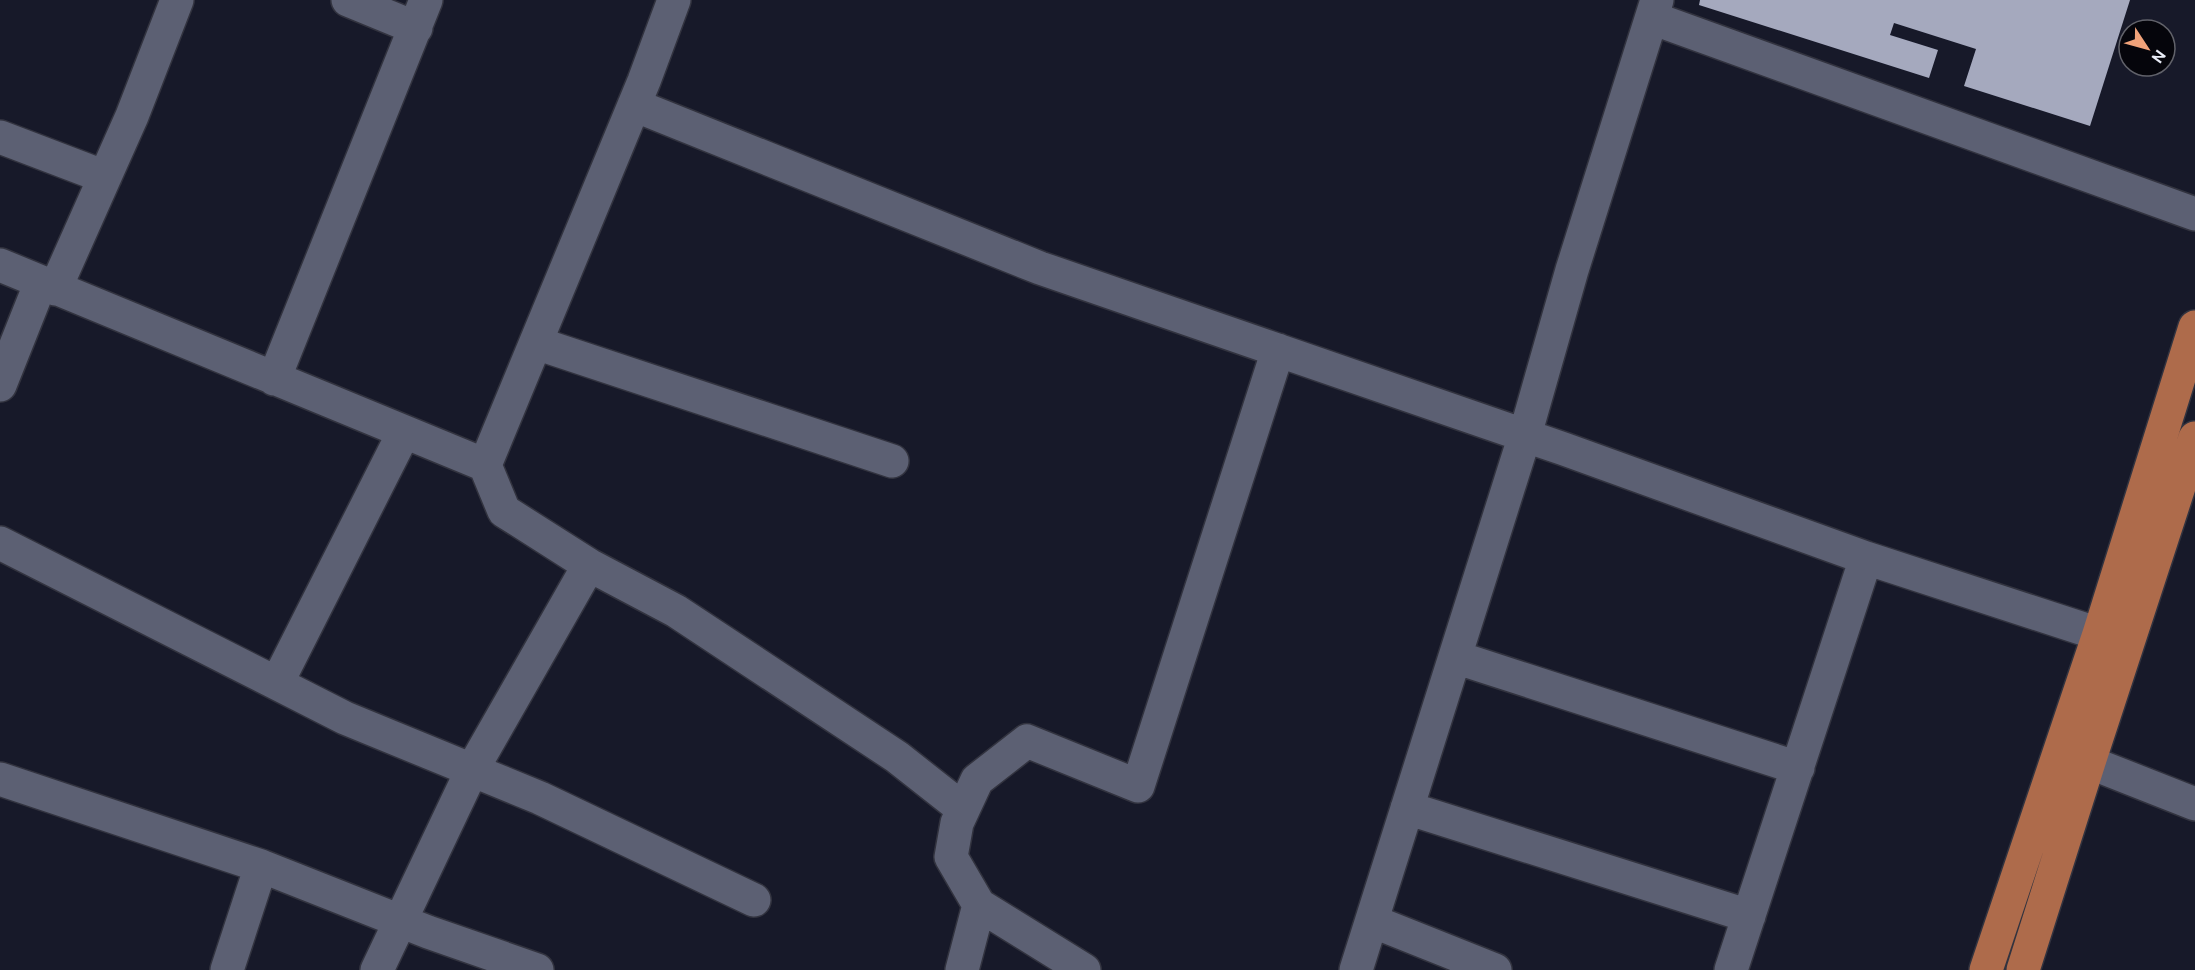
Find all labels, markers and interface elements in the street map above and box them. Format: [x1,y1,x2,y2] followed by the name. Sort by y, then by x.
[2117,18,2177,78] north arrow
[2148,47,2170,67] text: N

